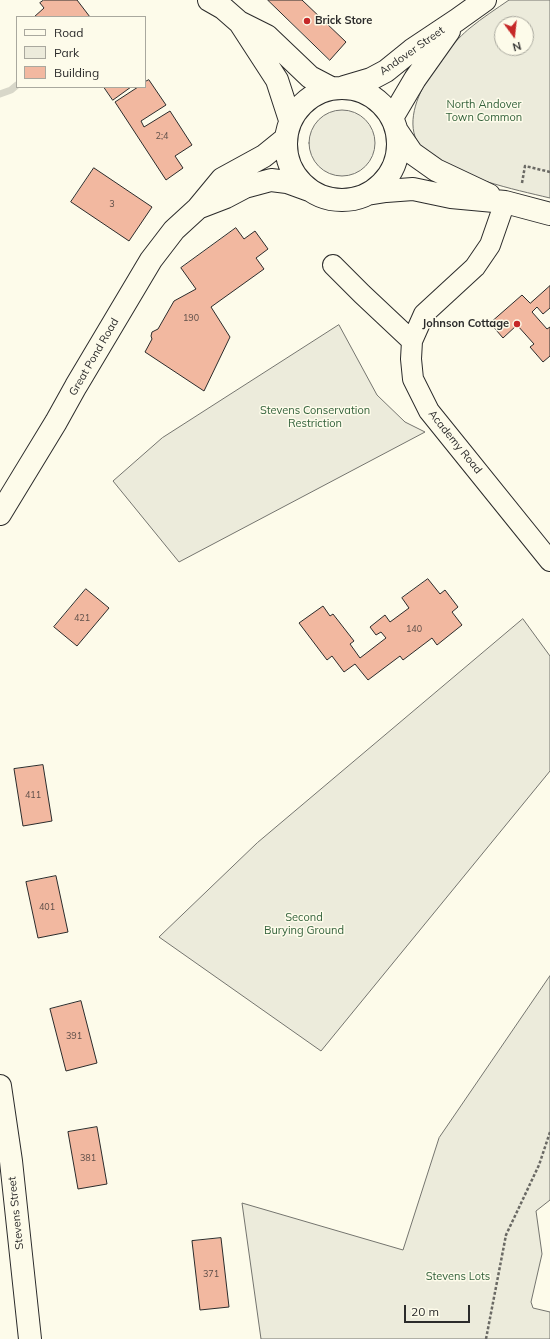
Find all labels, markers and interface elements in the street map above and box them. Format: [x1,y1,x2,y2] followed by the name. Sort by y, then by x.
[315,14,372,28] place label: Brick Store
[16,16,146,88] legend
[302,16,312,26] marker: Brick Store
[494,16,534,56] north arrow
[377,24,447,78] street label: Andover Street
[54,25,83,40] text: Road
[511,39,523,54] text: N
[54,45,79,60] text: Park
[54,65,99,80] text: Building
[446,98,522,124] park label: North Andover Town Common
[156,131,168,141] house number: 2;4
[109,199,115,209] house number: 3
[183,313,199,323] house number: 190
[66,316,122,398] street label: Great Pond Road
[422,317,509,331] place label: Johnson Cottage
[512,319,522,329] marker: Johnson Cottage
[260,404,370,430] park label: Stevens Conservation Restriction
[425,408,485,476] street label: Academy Road
[74,613,90,623] house number: 421
[406,624,422,634] house number: 140
[25,790,41,800] house number: 411
[39,902,55,912] house number: 401
[264,911,344,937] park label: Second Burying Ground
[66,1031,82,1041] house number: 391
[80,1153,96,1163] house number: 381
[6,1176,26,1250] street label: Stevens Street
[203,1269,219,1279] house number: 371
[426,1270,490,1284] park label: Stevens Lots
[406,1297,472,1323] scale bar
[411,1304,439,1319] text: 20 m

